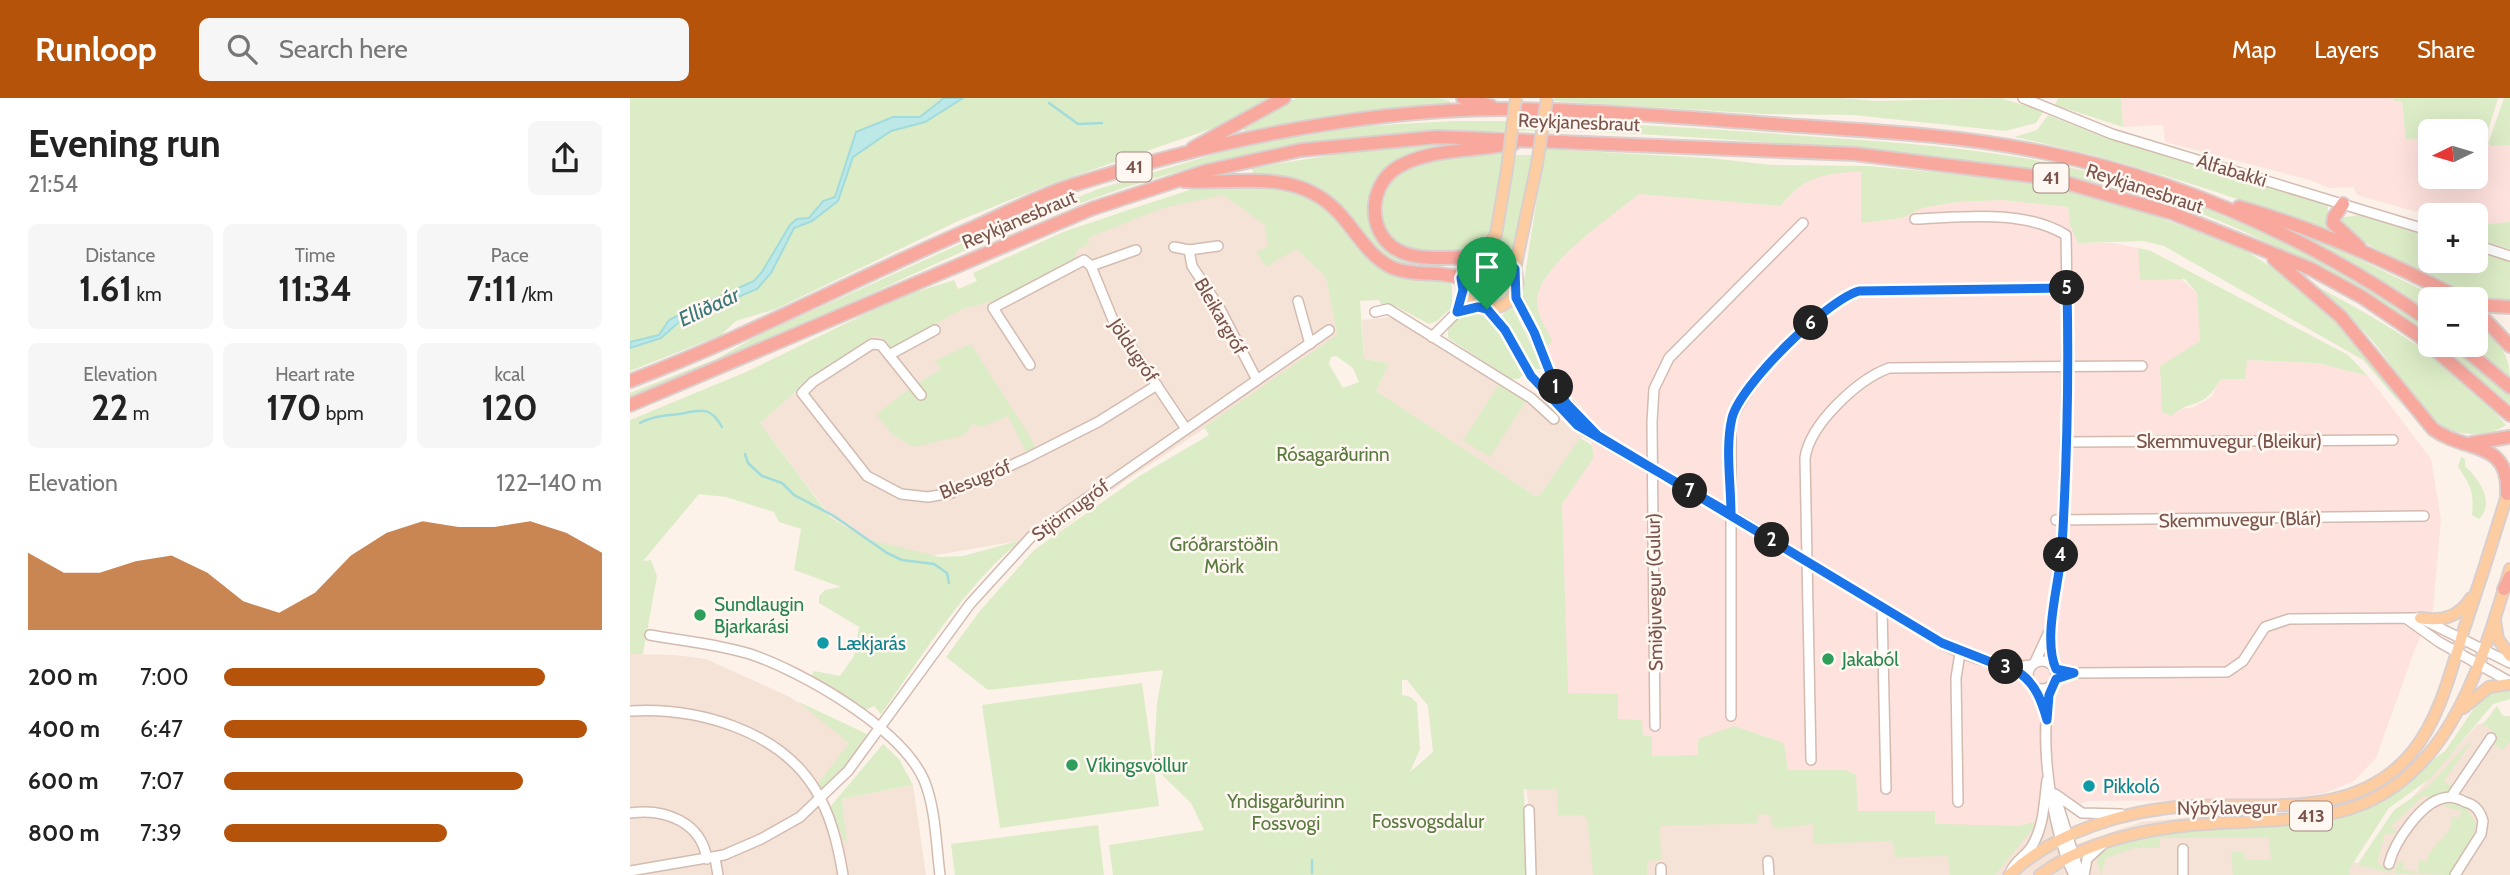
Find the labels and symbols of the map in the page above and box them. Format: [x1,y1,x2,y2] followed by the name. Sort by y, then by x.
[1518,109,1641,136] street label: Reykjanesbraut
[2418,119,2488,189] north arrow
[2194,148,2270,192] street label: Álfabakki
[1116,153,1152,182] road number: 41
[2083,159,2207,218] street label: Reykjanesbraut
[2034,164,2068,192] road number: 41
[959,185,1080,254] street label: Reykjanesbraut
[1457,237,1517,309] pin
[2050,270,2084,306] pin: 5
[1189,274,1252,359] street label: Bleikargróf
[674,281,745,332] water label: Elliðaár
[1794,306,1828,341] pin: 6
[1103,313,1164,387] street label: Jöldugróf
[1538,370,1574,404] pin: 1
[2136,430,2322,453] street label: Skemmuvegur (Bleikur)
[1276,443,1390,466] park label: Rósagarðurinn
[936,454,1015,504] street label: Blesugróf
[1027,474,1114,546] street label: Stjörnugróf
[1672,474,1708,508] pin: 7
[2158,507,2322,532] street label: Skemmuvegur (Blár)
[1642,513,1667,671] street label: Smiðjuvegur (Gulur)
[1754,522,1790,558] pin: 2
[1170,533,1278,578] park label: Gróðrarstöðin Mörk
[2044,538,2078,573] pin: 4
[714,593,804,638] place label: Sundlaugin Bjarkarási
[692,607,708,623] marker: Sundlaugin Bjarkarási
[837,632,906,655] place label: Lækjarás
[815,635,831,651] marker: Lækjarás
[1841,648,1899,671] place label: Jakaból
[1988,650,2024,684] pin: 3
[1820,651,1836,667] marker: Jakaból
[1086,754,1188,777] place label: Víkingsvöllur
[1064,757,1080,773] marker: Víkingsvöllur
[2103,775,2160,798] place label: Pikkoló
[2081,778,2097,794] marker: Pikkoló
[1226,790,1345,835] park label: Yndisgarðurinn Fossvogi
[2177,795,2277,820] street label: Nýbýlavegur
[2290,802,2332,830] road number: 413
[1372,810,1484,833] park label: Fossvogsdalur

